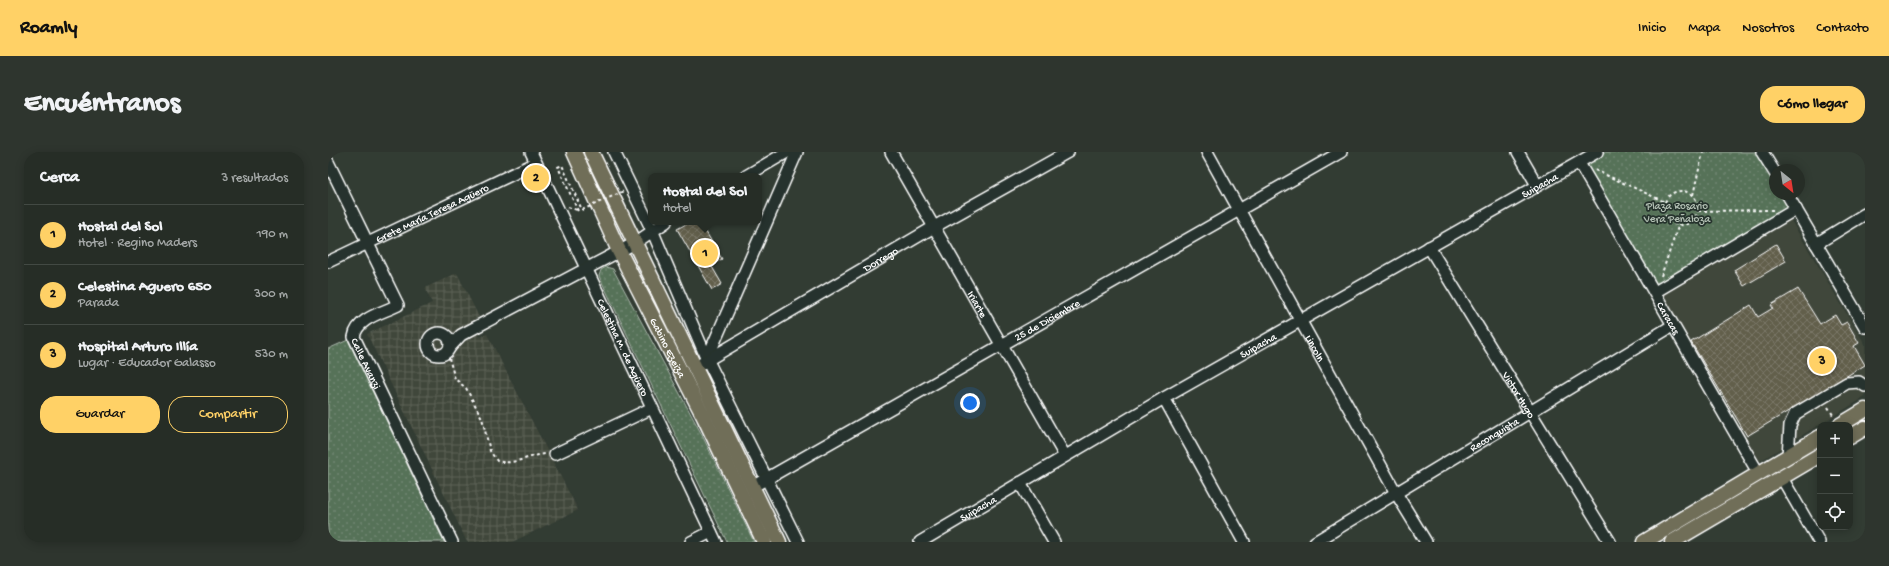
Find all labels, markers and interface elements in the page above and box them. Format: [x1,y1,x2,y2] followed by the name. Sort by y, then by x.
[20,17,77,40] text: Roamly
[1638,20,1666,37] text: Inicio
[1688,20,1720,37] text: Mapa
[1742,20,1794,37] text: Nosotros
[1816,20,1869,37] text: Contacto
[1760,86,1865,123] button: Cómo llegar
[24,88,180,121] text: Encuéntranos
[523,163,549,193] pin: 2
[1769,164,1805,200] north arrow
[40,168,79,188] text: Cerca
[221,171,288,186] text: 3 resultados
[1520,171,1561,202] street label: Suipacha
[648,173,762,225] popup
[374,182,491,246] street label: Grete María Teresa Agüero
[663,183,747,201] text: Hostal del Sol
[663,201,692,216] text: Hotel
[1643,201,1711,226] park label: Plaza Rosario Vera Peñaloza
[78,218,163,236] text: Hostal del Sol
[50,227,56,242] text: 1
[257,227,288,242] text: 190 m
[78,236,197,251] text: Hotel · Regino Maders
[692,238,718,268] pin: 1
[861,245,901,276] street label: Dorrego
[78,278,212,296] text: Celestina Aguero 650
[50,287,56,302] text: 2
[254,287,288,302] text: 300 m
[964,289,989,321] street label: Iriarte
[78,296,119,311] text: Parada
[594,297,650,399] street label: Celestina M. de Agüero
[1013,298,1083,344] street label: 25 de Diciembre
[1653,300,1682,338] street label: Caracas
[646,316,687,381] street label: Gabino Ezeiza
[1238,331,1280,362] street label: Suipacha
[1302,333,1326,365] street label: Lincoln
[347,337,382,392] street label: Calle Avanzi
[78,338,198,356] text: Hospital Arturo Illía
[1809,346,1835,376] pin: 3
[50,347,56,362] text: 3
[255,347,288,362] text: 530 m
[78,356,216,371] text: Lugar · Educador Galasso
[1498,369,1537,421] street label: Victor Hugo
[960,393,980,413] your location
[40,396,160,433] button: Guardar
[168,396,288,433] button: Compartir
[1468,416,1522,455] street label: Reconquista
[1817,422,1853,530] map controls
[1817,422,1853,458] button: +
[1817,458,1853,494] button: −
[958,494,1000,525] street label: Suipacha
[1817,494,1853,530] button: locate

